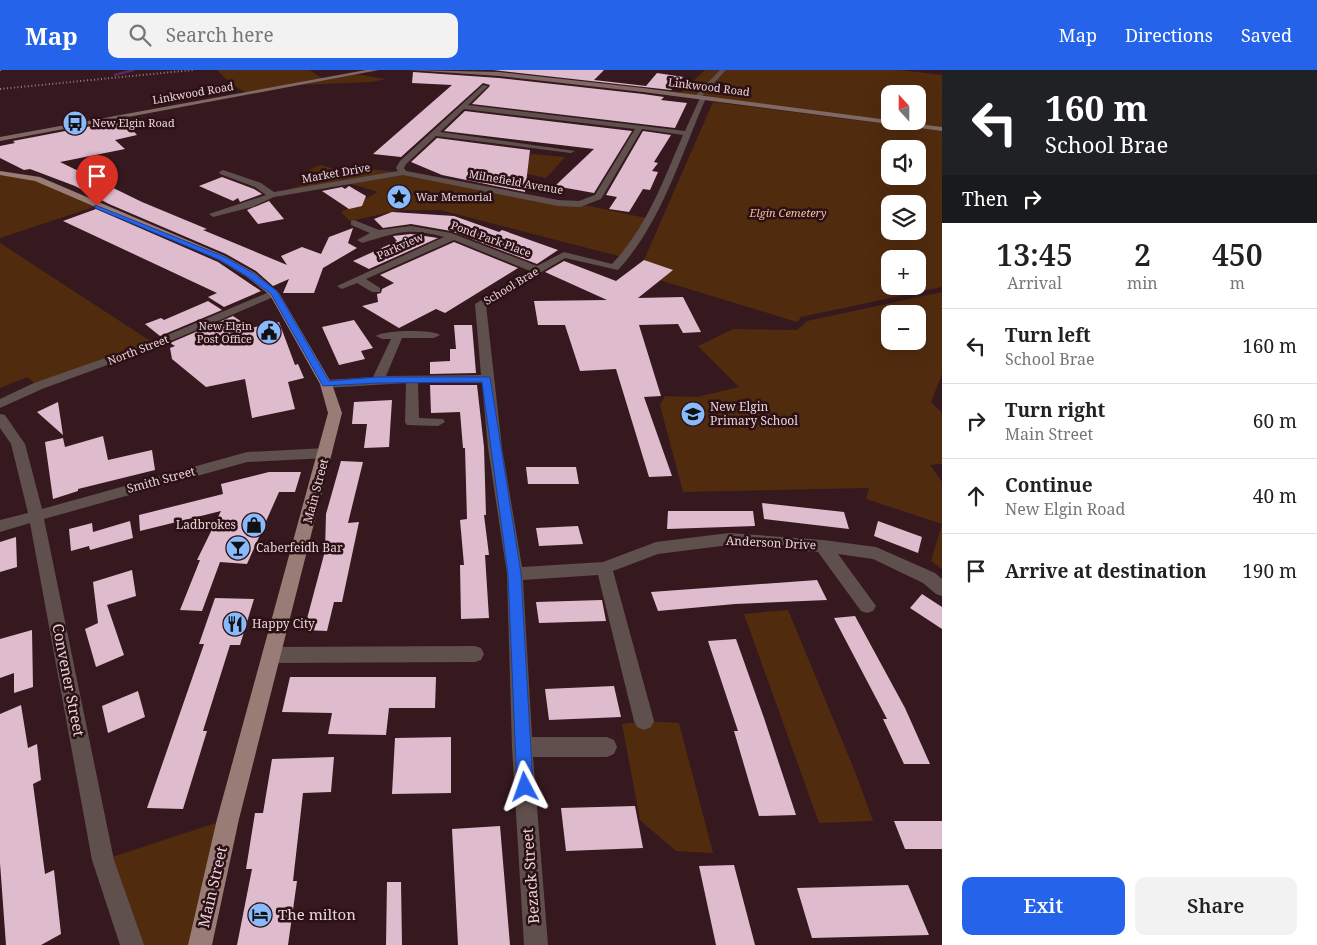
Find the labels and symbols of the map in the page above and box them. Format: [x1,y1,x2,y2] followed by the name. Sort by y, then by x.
[667,74,751,99] street label: Linkwood Road
[151,78,235,107] street label: Linkwood Road
[881,85,926,130] north arrow
[62,110,88,136] bus stop icon: New Elgin Road
[92,115,175,130] place label: New Elgin Road
[76,155,118,206] pin
[300,159,372,186] street label: Market Drive
[468,166,565,197] street label: Milnefield Avenue
[386,184,412,210] place icon: War Memorial
[416,189,493,204] place label: War Memorial
[748,205,827,220] park label: Elgin Cemetery
[449,217,534,260] street label: Pond Park Place
[374,228,426,263] street label: Parkview
[480,263,541,308] street label: School Brae
[197,318,252,346] place label: New Elgin Post Office
[256,319,282,345] public building icon: New Elgin Post Office
[105,331,171,368] street label: North Street
[710,398,798,429] place label: New Elgin Primary School
[680,401,706,427] school or university icon: New Elgin Primary School
[299,457,332,525] street label: Main Street
[125,462,197,497] street label: Smith Street
[241,512,267,538] shop icon: Ladbrokes
[176,516,236,533] place label: Ladbrokes
[725,532,817,553] street label: Anderson Drive
[225,535,251,561] bar icon: Caberfeidh Bar
[256,539,343,556] place label: Caberfeidh Bar
[222,611,248,637] restaurant icon: Happy City
[252,615,315,632] place label: Happy City
[48,622,90,738] street label: Convener Street
[498,760,550,812] position arrow
[517,828,543,925] street label: Bezack Street
[193,844,231,929] street label: Main Street
[247,902,273,928] hotel icon: The milton
[278,904,356,924] place label: The milton

